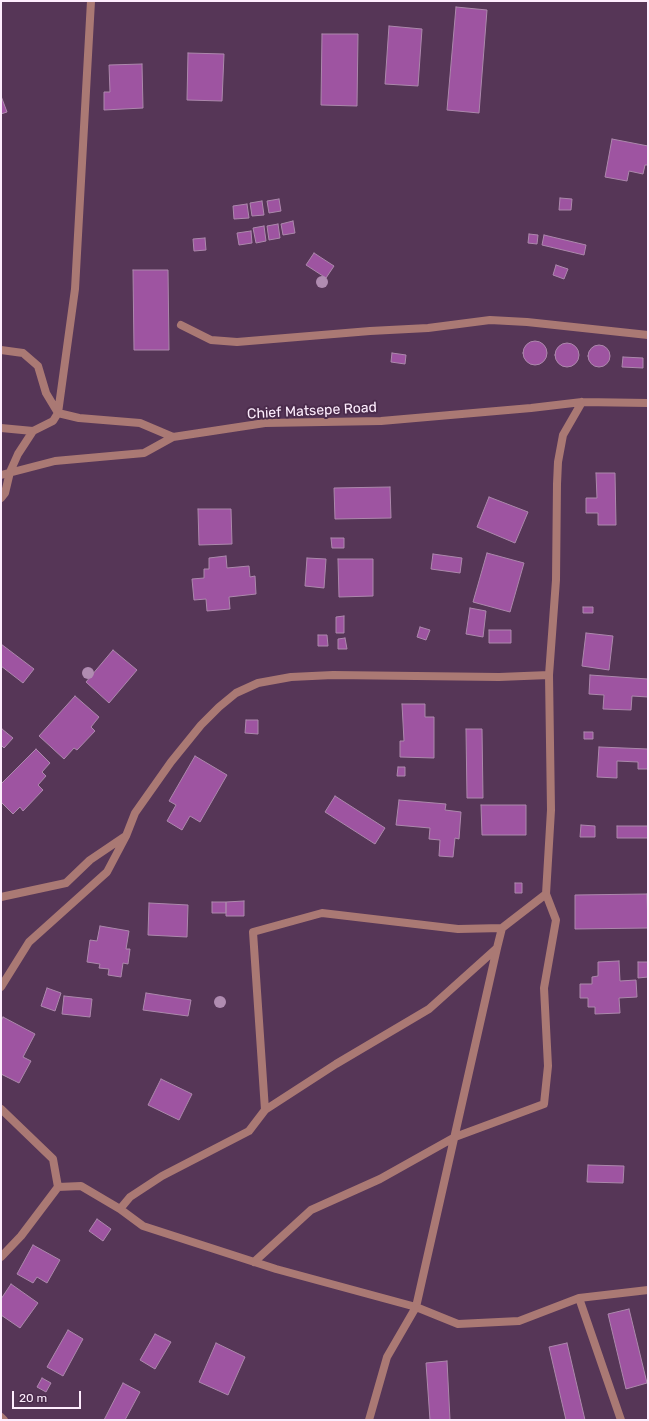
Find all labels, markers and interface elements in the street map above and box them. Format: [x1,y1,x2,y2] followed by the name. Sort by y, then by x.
[247,399,377,423] street label: Chief Matsepe Road
[14,1383,83,1409] scale bar
[19,1391,47,1405] text: 20 m

